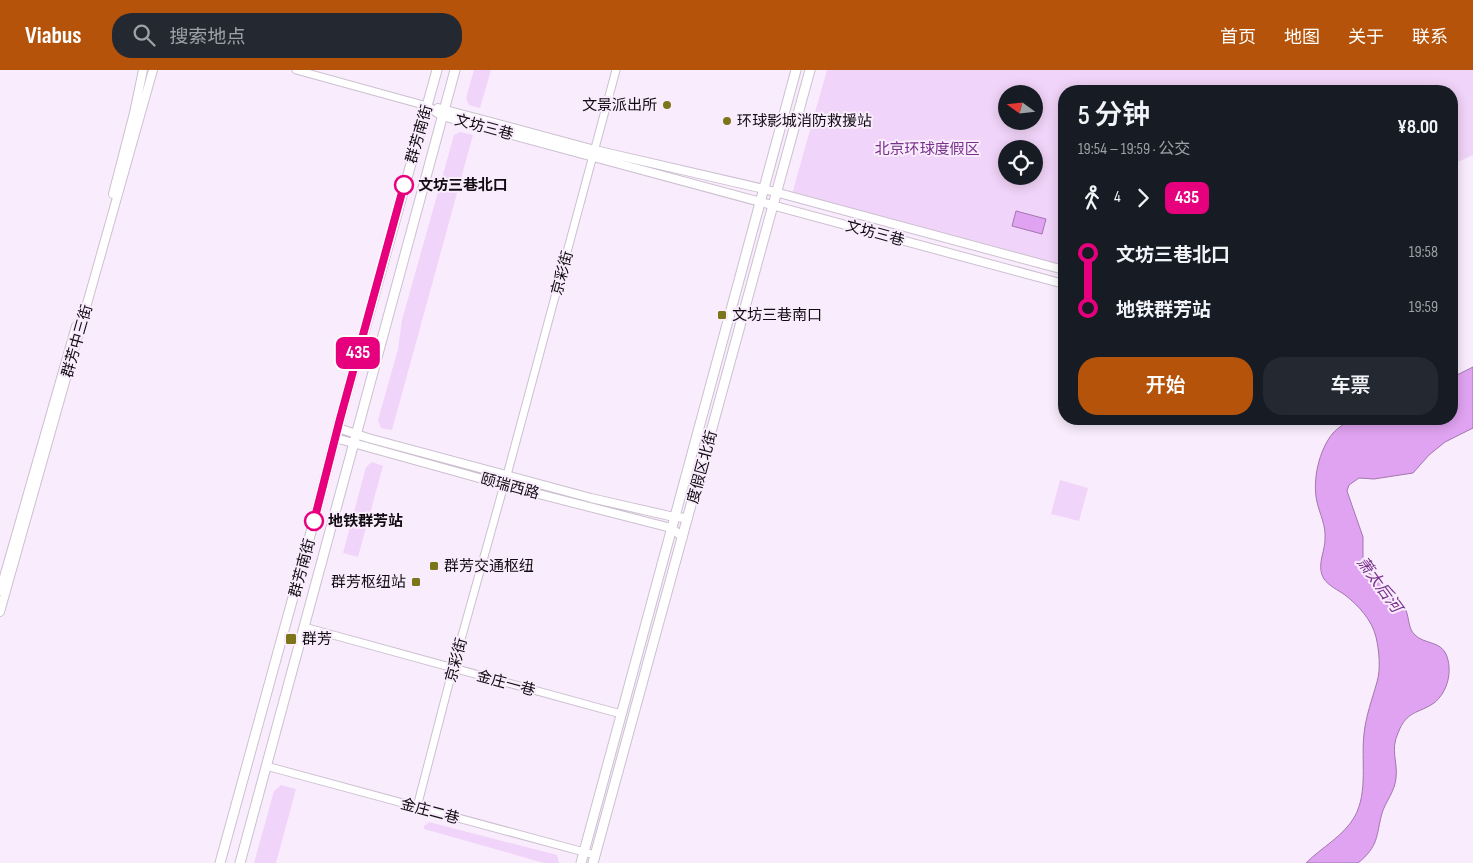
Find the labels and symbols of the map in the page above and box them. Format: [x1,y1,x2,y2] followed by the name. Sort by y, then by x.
[998,85,1042,130] north arrow
[582,96,657,115] place label: 文景派出所
[661,99,673,111] marker: 文景派出所
[402,103,437,166] street label: 群芳南街
[452,111,515,144] street label: 文坊三巷
[737,112,872,131] place label: 环球影城消防救援站
[721,115,733,127] marker: 环球影城消防救援站
[874,140,980,159] park label: 北京环球度假区
[394,175,414,195] marker: 文坊三巷北口
[418,176,508,195] place label: 文坊三巷北口
[843,217,906,250] street label: 文坊三巷
[547,249,577,297] street label: 京彩街
[58,302,97,380] street label: 群芳中三街
[732,306,822,325] place label: 文坊三巷南口
[716,309,728,321] marker: 文坊三巷南口
[329,337,387,369] line badge: 435
[684,428,721,506] street label: 度假区北街
[478,470,541,503] street label: 颐瑞西路
[304,511,324,531] marker: 地铁群芳站
[328,512,403,531] place label: 地铁群芳站
[286,537,319,600] street label: 群芳南街
[1352,553,1407,619] water label: 萧太后河
[444,557,534,576] place label: 群芳交通枢纽
[428,560,440,572] marker: 群芳交通枢纽
[331,573,406,592] place label: 群芳枢纽站
[410,576,422,588] marker: 群芳枢纽站
[302,630,332,649] place label: 群芳
[284,632,298,646] marker: 群芳
[441,636,471,684] street label: 京彩街
[474,667,537,700] street label: 金庄一巷
[398,795,461,828] street label: 金庄二巷

